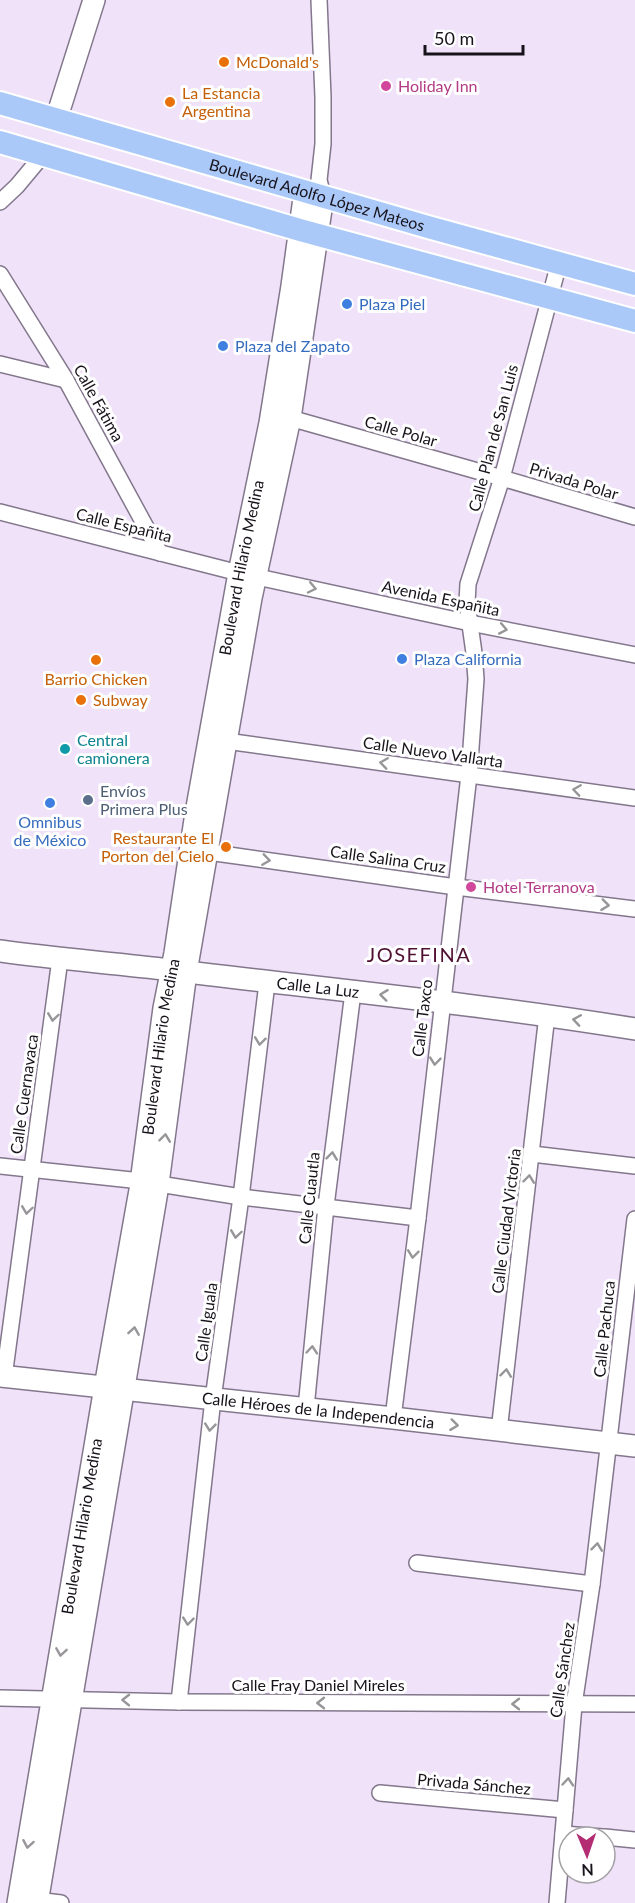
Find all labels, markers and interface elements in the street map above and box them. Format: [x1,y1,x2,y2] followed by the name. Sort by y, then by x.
[425,18,522,56] scale bar
[434,27,474,49] text: 50 m
[236,52,319,71] place label: McDonald's
[217,55,231,69] marker: McDonald's
[398,76,478,95] place label: Holiday Inn
[379,79,393,93] marker: Holiday Inn
[182,83,260,120] place label: La Estancia Argentina
[163,95,177,109] marker: La Estancia Argentina
[207,154,427,235] street label: Boulevard Adolfo López Mateos
[359,294,425,313] place label: Plaza Piel
[340,297,354,311] marker: Plaza Piel
[235,336,350,355] place label: Plaza del Zapato
[216,339,230,353] marker: Plaza del Zapato
[70,361,128,445] street label: Calle Fátima
[464,362,521,514] street label: Calle Plan de San Luis
[363,411,440,450] street label: Calle Polar
[527,458,621,503] street label: Privada Polar
[214,478,267,657] street label: Boulevard Hilario Medina
[74,503,174,546] street label: Calle Españita
[381,576,502,619] street label: Avenida Españita
[307,581,317,594] one-way arrow
[498,622,508,635] one-way arrow
[414,649,522,668] place label: Plaza California
[395,652,409,666] marker: Plaza California
[89,653,103,667] marker: Barrio Chicken
[45,669,147,688] place label: Barrio Chicken
[93,690,149,709] place label: Subway
[74,693,88,707] marker: Subway
[77,730,150,767] place label: Central camionera
[362,732,504,771] street label: Calle Nuevo Vallarta
[58,742,72,756] marker: Central camionera
[379,757,388,770] one-way arrow
[100,781,188,818] place label: Envíos Primera Plus
[572,784,582,796] one-way arrow
[81,793,95,807] marker: Envíos Primera Plus
[43,796,57,810] marker: Omnibus de México
[14,812,86,849] place label: Omnibus de México
[101,828,214,865] place label: Restaurante El Porton del Cielo
[219,840,233,854] marker: Restaurante El Porton del Cielo
[329,841,447,876] street label: Calle Salina Cruz
[261,854,271,866] one-way arrow
[483,877,595,896] place label: Hotel Terranova
[464,880,478,894] marker: Hotel Terranova
[600,899,610,911] one-way arrow
[367,942,471,966] district label: JOSEFINA
[137,957,183,1136] street label: Boulevard Hilario Medina
[276,973,360,1001] street label: Calle La Luz
[407,978,436,1058] street label: Calle Taxco
[379,990,388,1002] one-way arrow
[47,1013,59,1022] one-way arrow
[573,1014,582,1026] one-way arrow
[6,1033,41,1155] street label: Calle Cuernavaca
[254,1036,267,1045] one-way arrow
[429,1056,442,1065] one-way arrow
[158,1134,170,1143] one-way arrow
[487,1147,524,1295] street label: Calle Ciudad Victoria
[294,1151,323,1245] street label: Calle Cuautla
[325,1152,338,1161] one-way arrow
[522,1174,535,1184] one-way arrow
[21,1206,33,1215] one-way arrow
[230,1230,243,1239] one-way arrow
[407,1250,420,1259] one-way arrow
[589,1280,618,1378] street label: Calle Pachuca
[191,1281,220,1363] street label: Calle Iguala
[128,1326,140,1335] one-way arrow
[305,1345,318,1355] one-way arrow
[499,1368,512,1377] one-way arrow
[201,1388,435,1432] street label: Calle Héroes de la Independencia
[450,1418,459,1431] one-way arrow
[204,1423,217,1432] one-way arrow
[57,1437,105,1616] street label: Boulevard Hilario Medina
[590,1542,602,1551] one-way arrow
[182,1617,195,1626] one-way arrow
[545,1621,578,1719] street label: Calle Sánchez
[55,1647,67,1656] one-way arrow
[231,1675,405,1694] street label: Calle Fray Daniel Mireles
[121,1694,130,1707] one-way arrow
[316,1697,325,1709] one-way arrow
[511,1698,520,1710] one-way arrow
[417,1769,532,1798] street label: Privada Sánchez
[561,1777,574,1787] one-way arrow
[557,1825,617,1885] north arrow
[22,1839,35,1849] one-way arrow
[581,1861,594,1880] text: N

